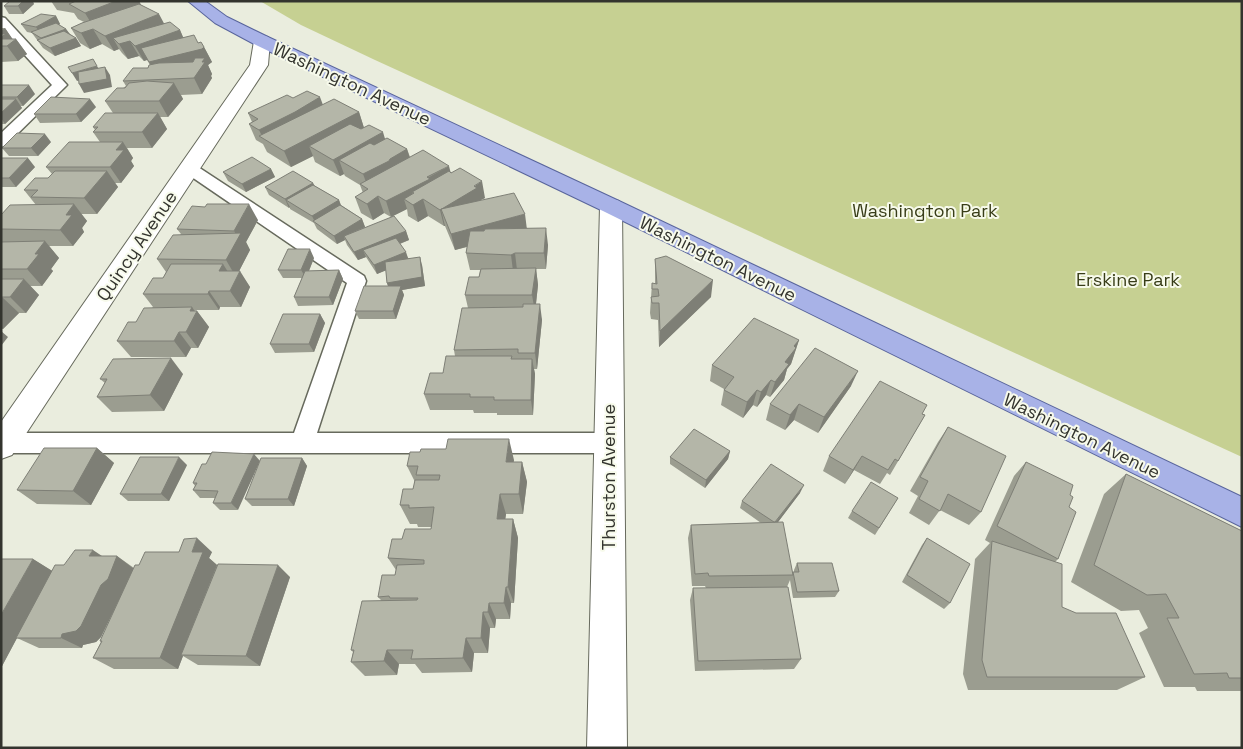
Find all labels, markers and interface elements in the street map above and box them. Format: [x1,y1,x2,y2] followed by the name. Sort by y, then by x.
[270,37,435,130] street label: Washington Avenue
[91,186,182,305] street label: Quincy Avenue
[852,199,998,222] park label: Washington Park
[636,211,800,306] street label: Washington Avenue
[1076,268,1180,291] park label: Erskine Park
[1000,388,1164,483] street label: Washington Avenue
[597,404,620,550] street label: Thurston Avenue

